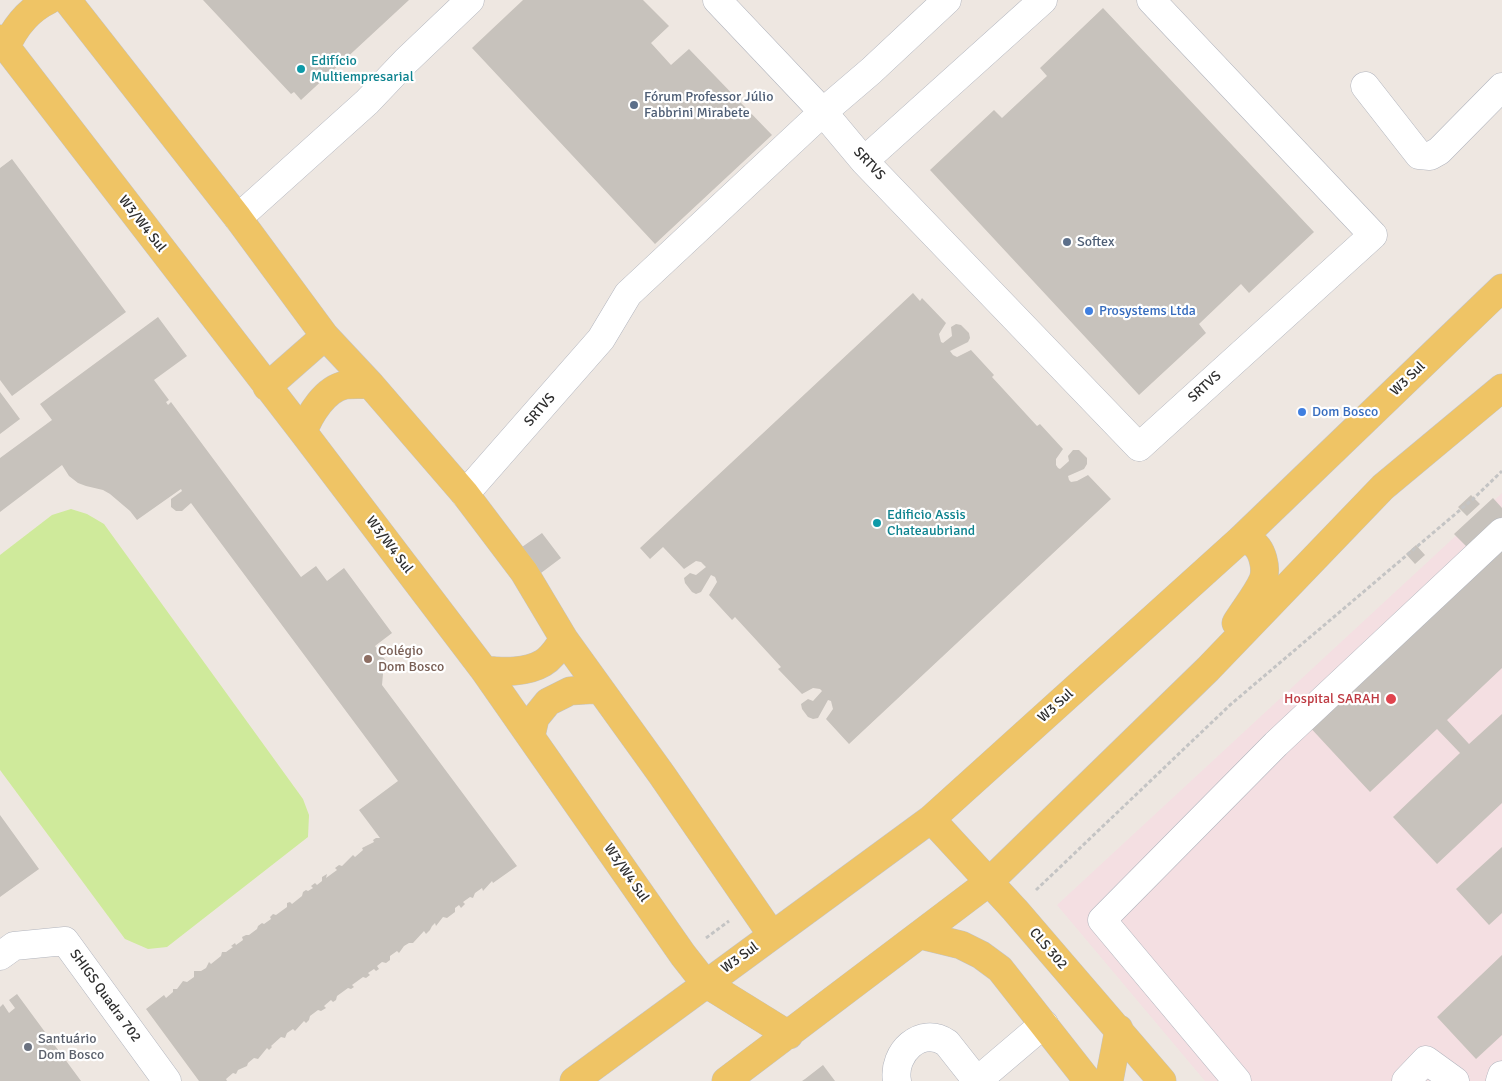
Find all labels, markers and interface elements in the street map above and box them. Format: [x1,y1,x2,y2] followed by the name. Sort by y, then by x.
[311,53,414,85] place label: Edifício Multiempresarial
[295,63,307,75] marker: Edifício Multiempresarial
[644,89,773,121] place label: Fórum Professor Júlio Fabbrini Mirabete
[628,99,640,111] marker: Fórum Professor Júlio Fabbrini Mirabete
[850,144,888,184] street label: SRTVS
[115,192,169,256] street label: W3/W4 Sul
[1077,234,1114,250] place label: Softex
[1061,236,1073,248] marker: Softex
[1099,303,1196,319] place label: Prosystems Ltda
[1083,305,1095,317] marker: Prosystems Ltda
[1387,358,1429,400] street label: W3 Sul
[1185,368,1225,406] street label: SRTVS
[521,390,559,430] street label: SRTVS
[1312,404,1378,420] place label: Dom Bosco
[1296,406,1308,418] marker: Dom Bosco
[887,507,975,540] place label: Edificio Assis Chateaubriand
[362,513,416,577] street label: W3/W4 Sul
[871,517,883,529] marker: Edificio Assis Chateaubriand
[378,643,444,676] place label: Colégio Dom Bosco
[362,653,374,665] marker: Colégio Dom Bosco
[1035,686,1077,726] street label: W3 Sul
[1284,691,1380,707] place label: Hospital SARAH
[1384,692,1398,706] marker: Hospital SARAH
[600,841,652,905] street label: W3/W4 Sul
[1026,925,1070,973] street label: CLS 302
[718,939,762,977] street label: W3 Sul
[66,946,144,1046] street label: SHIGS Quadra 702
[38,1031,104,1064] place label: Santuário Dom Bosco
[22,1041,34,1053] marker: Santuário Dom Bosco

